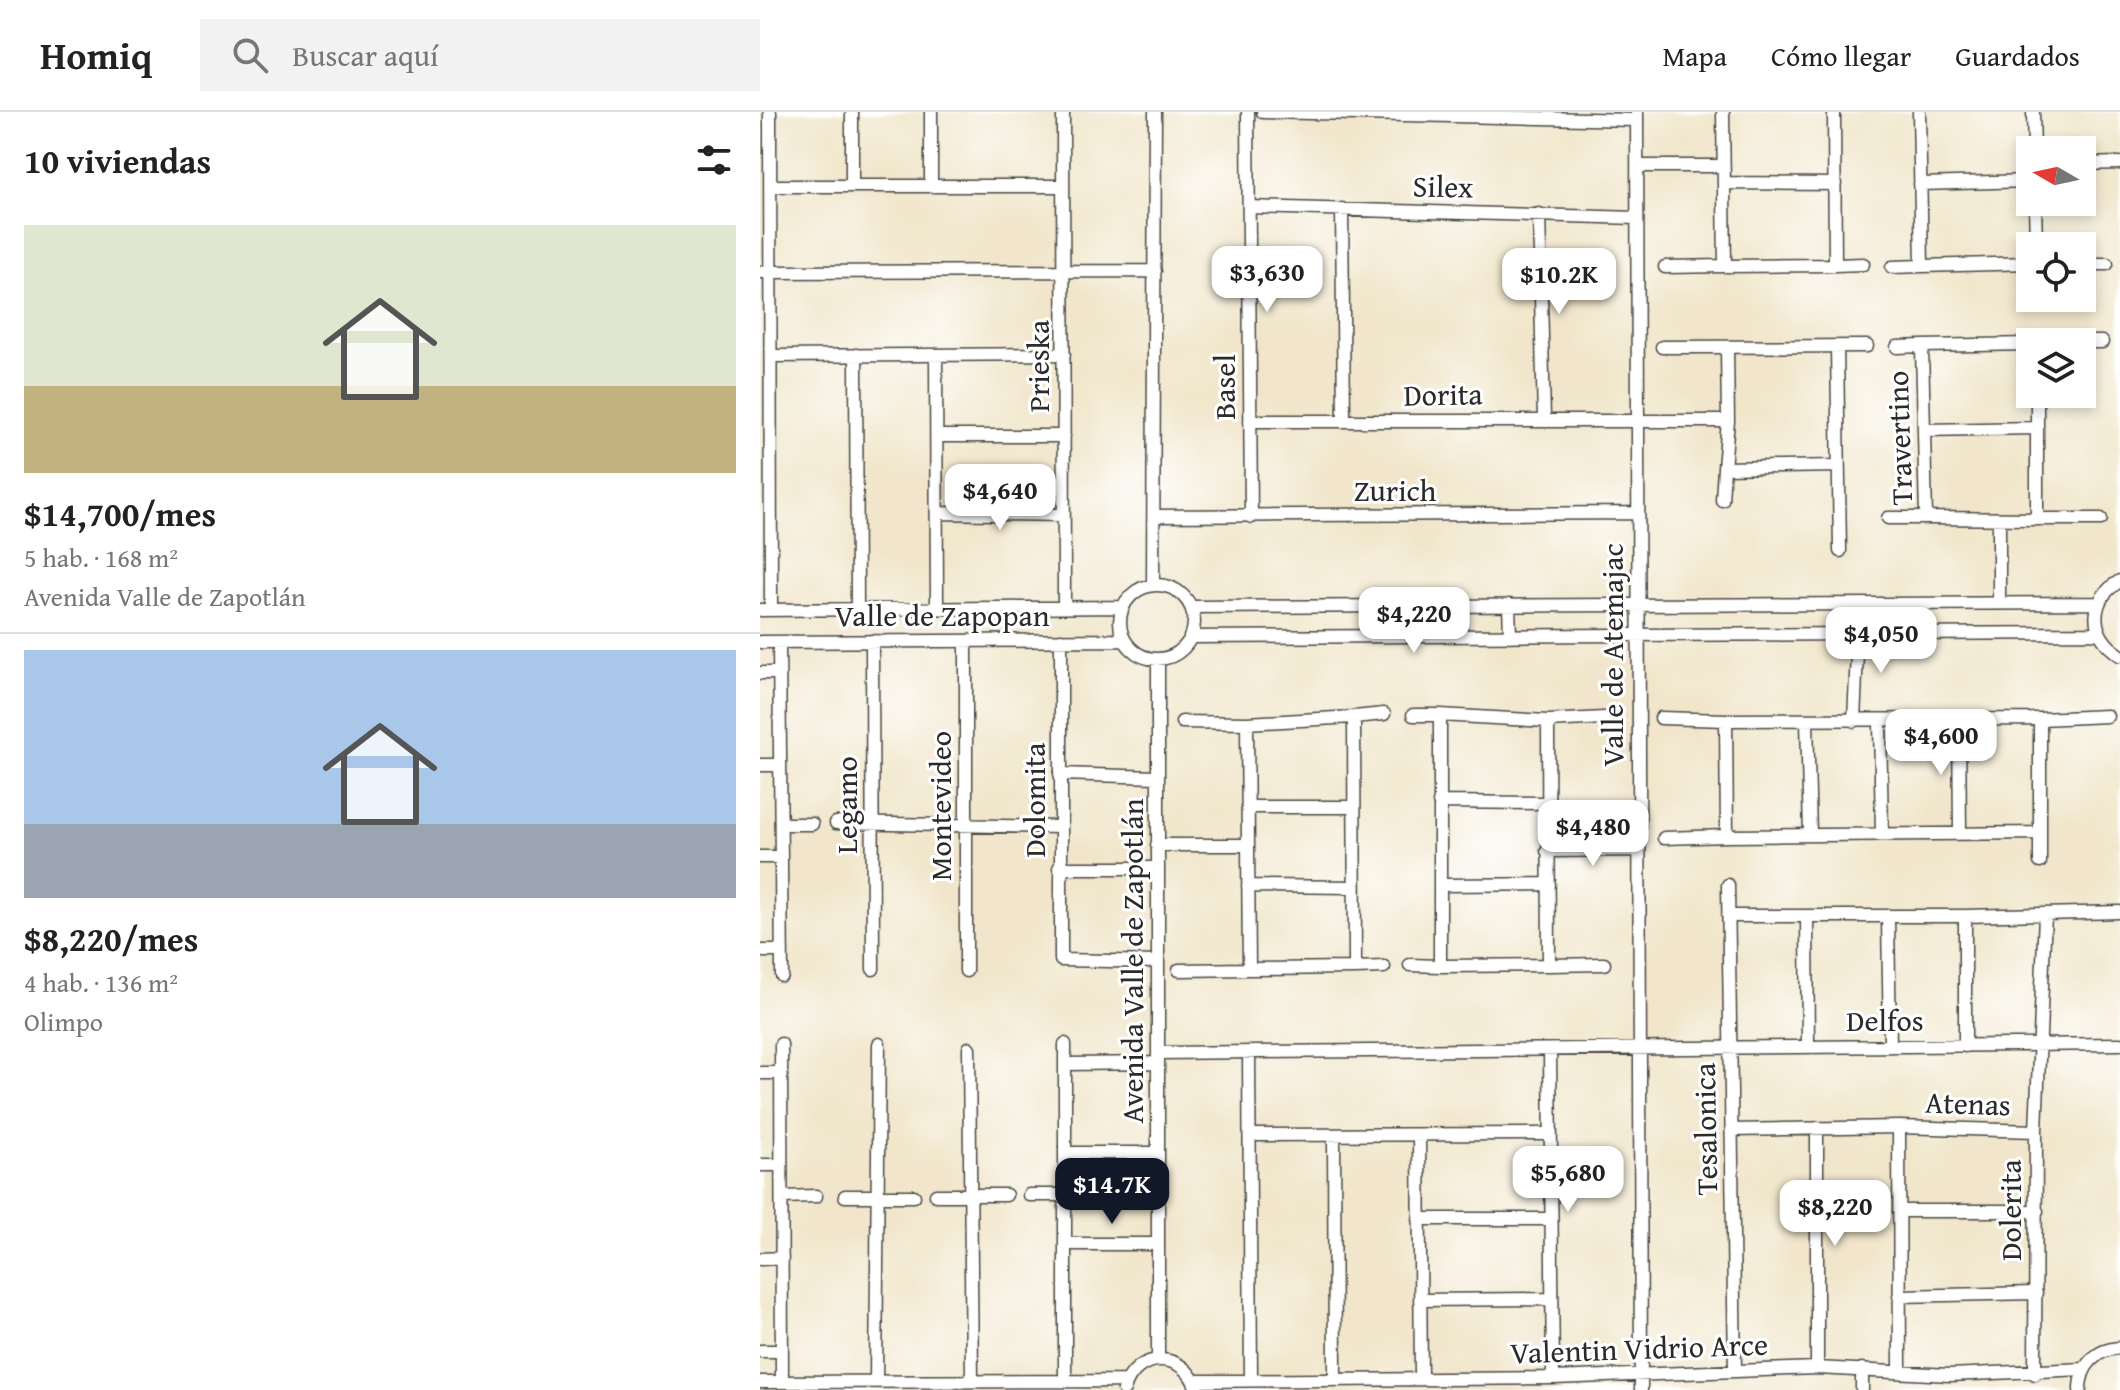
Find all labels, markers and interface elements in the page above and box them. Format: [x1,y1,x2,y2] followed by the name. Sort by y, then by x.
[200,19,760,91] search box
[40,27,152,83] text: Homiq
[228,33,272,77] icon: search
[292,33,438,77] text: Buscar aquí
[1662,35,1727,76] text: Mapa
[1771,35,1911,76] text: Cómo llegar
[1955,35,2080,76] text: Guardados
[24,136,211,185] text: 10 viviendas
[2016,136,2096,216] north arrow
[2016,136,2096,408] map controls
[692,138,736,182] icon: filters
[1412,163,1474,209] street label: Silex
[2016,232,2096,312] button: locate
[1202,246,1332,314] pin: $3,630
[1494,248,1624,316] pin: $10.2K
[1230,252,1304,291] text: $3,630
[1520,254,1598,293] text: $10.2K
[308,277,452,421] icon: home
[1016,320,1060,412] street label: Prieska
[2016,328,2096,408] button: layers
[1202,354,1246,420] street label: Basel
[1875,370,1923,506] street label: Travertino
[1403,371,1483,417] street label: Dorita
[935,464,1065,532] pin: $4,640
[1354,468,1436,512] street label: Zurich
[963,470,1037,509] text: $4,640
[24,489,216,538] text: $14,700/mes
[24,538,178,577] text: 5 hab. · 168 m²
[1590,543,1634,767] street label: Valle de Atemajac
[24,577,306,616] text: Avenida Valle de Zapotlán
[1349,587,1479,655] pin: $4,220
[834,593,1050,637] street label: Valle de Zapopan
[1377,593,1451,632] text: $4,220
[1816,607,1946,675] pin: $4,050
[1844,613,1918,652] text: $4,050
[308,702,452,846] icon: home
[1876,709,2006,777] pin: $4,600
[1904,715,1978,754] text: $4,600
[918,731,962,881] street label: Montevideo
[1012,743,1056,857] street label: Dolomita
[824,756,868,854] street label: Legamo
[1110,798,1154,1124] street label: Avenida Valle de Zapotlán
[1528,800,1658,868] pin: $4,480
[1556,806,1630,845] text: $4,480
[24,914,198,963] text: $8,220/mes
[24,963,178,1002] text: 4 hab. · 136 m²
[1846,998,1924,1042] street label: Delfos
[24,1002,103,1041] text: Olimpo
[1682,1062,1728,1196] street label: Tesalonica
[1924,1080,2012,1126] street label: Atenas
[1503,1146,1633,1214] pin: $5,680
[1531,1152,1605,1191] text: $5,680
[1047,1158,1177,1226] pin: $14.7K
[1988,1159,2032,1261] street label: Dolerita
[1073,1164,1151,1203] text: $14.7K
[1770,1180,1900,1248] pin: $8,220
[1798,1186,1872,1225] text: $8,220
[1509,1322,1769,1374] street label: Valentin Vidrio Arce

